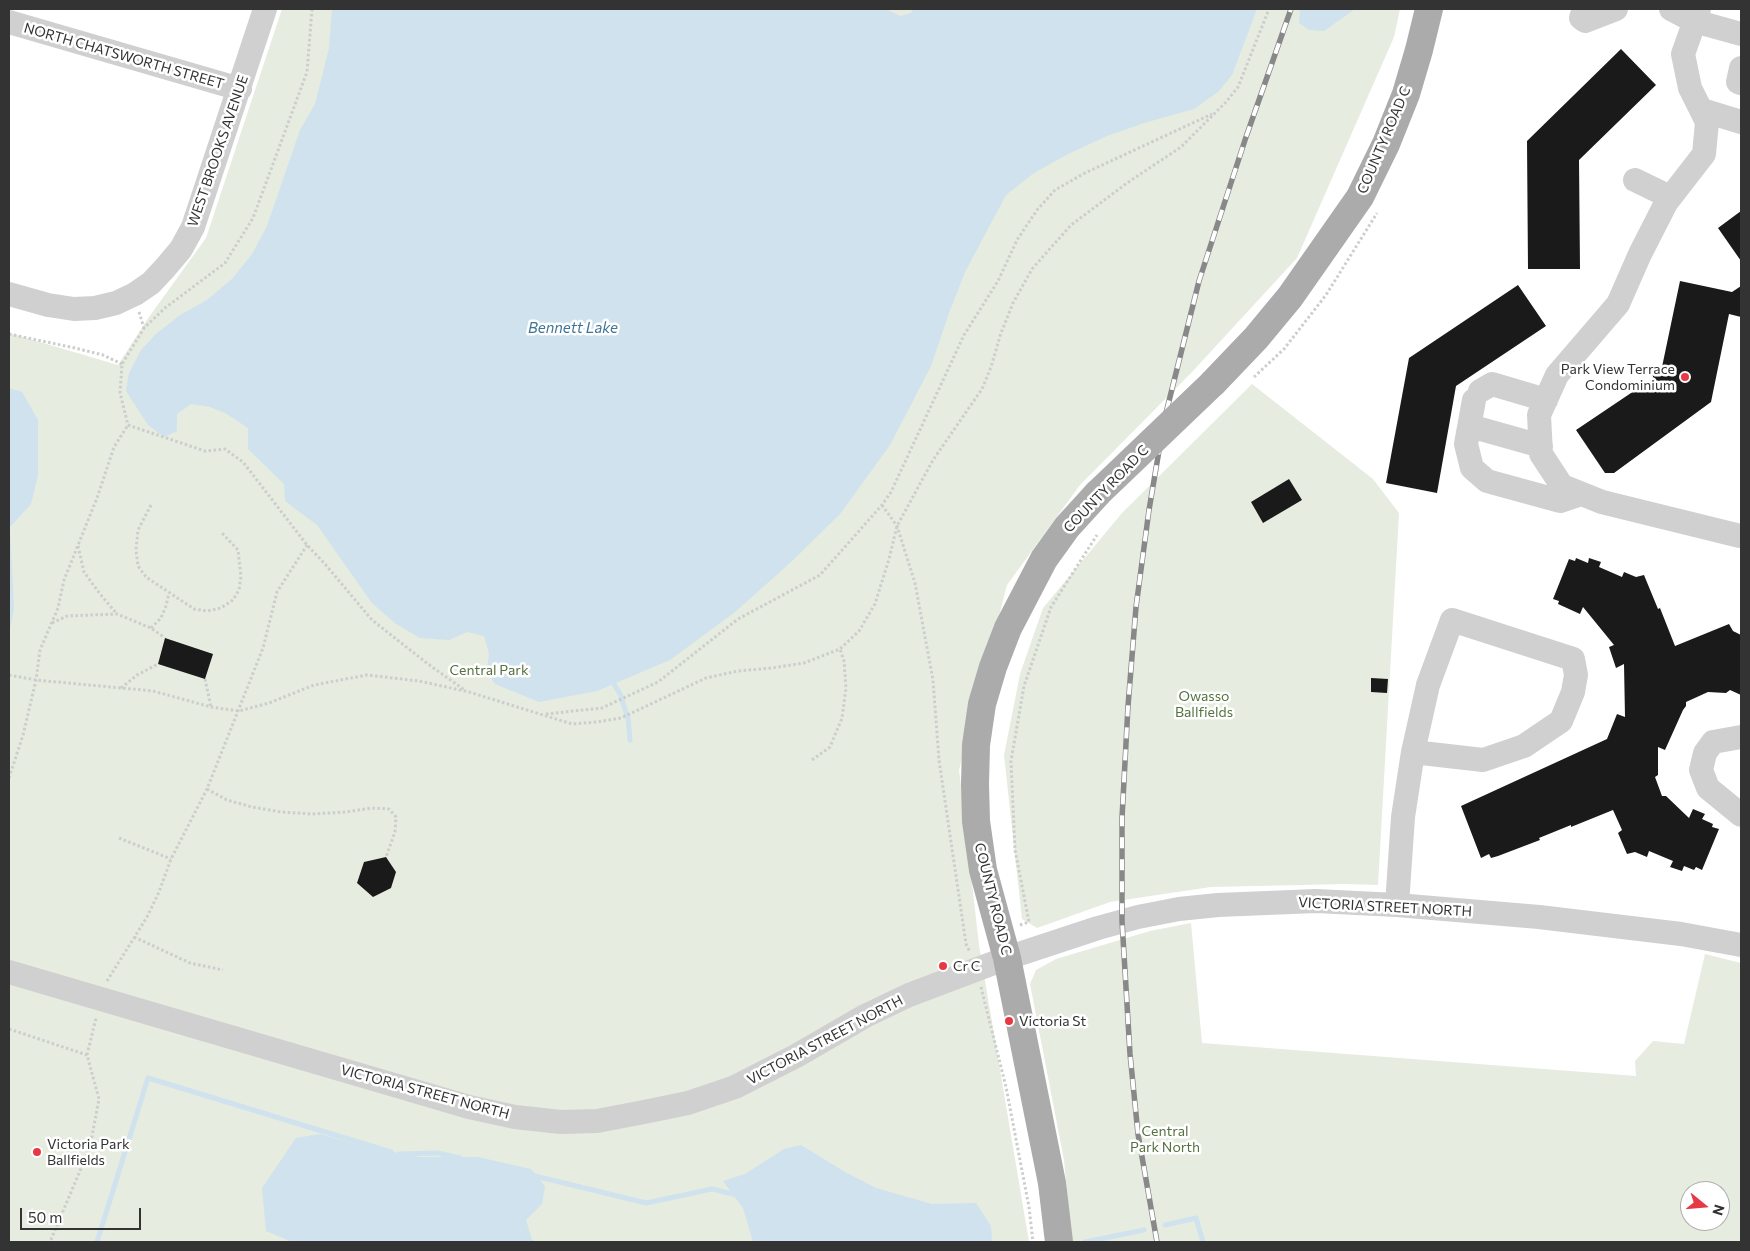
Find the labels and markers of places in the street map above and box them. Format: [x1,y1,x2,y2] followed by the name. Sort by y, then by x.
[1561,361,1675,394] place label: Park View Terrace Condominium
[1679,371,1691,383] marker: Park View Terrace Condominium
[953,958,980,974] place label: Cr C
[937,960,949,972] marker: Cr C
[1019,1013,1086,1029] place label: Victoria St
[1003,1015,1015,1027] marker: Victoria St
[47,1136,130,1168] place label: Victoria Park Ballfields
[31,1146,43,1158] marker: Victoria Park Ballfields

